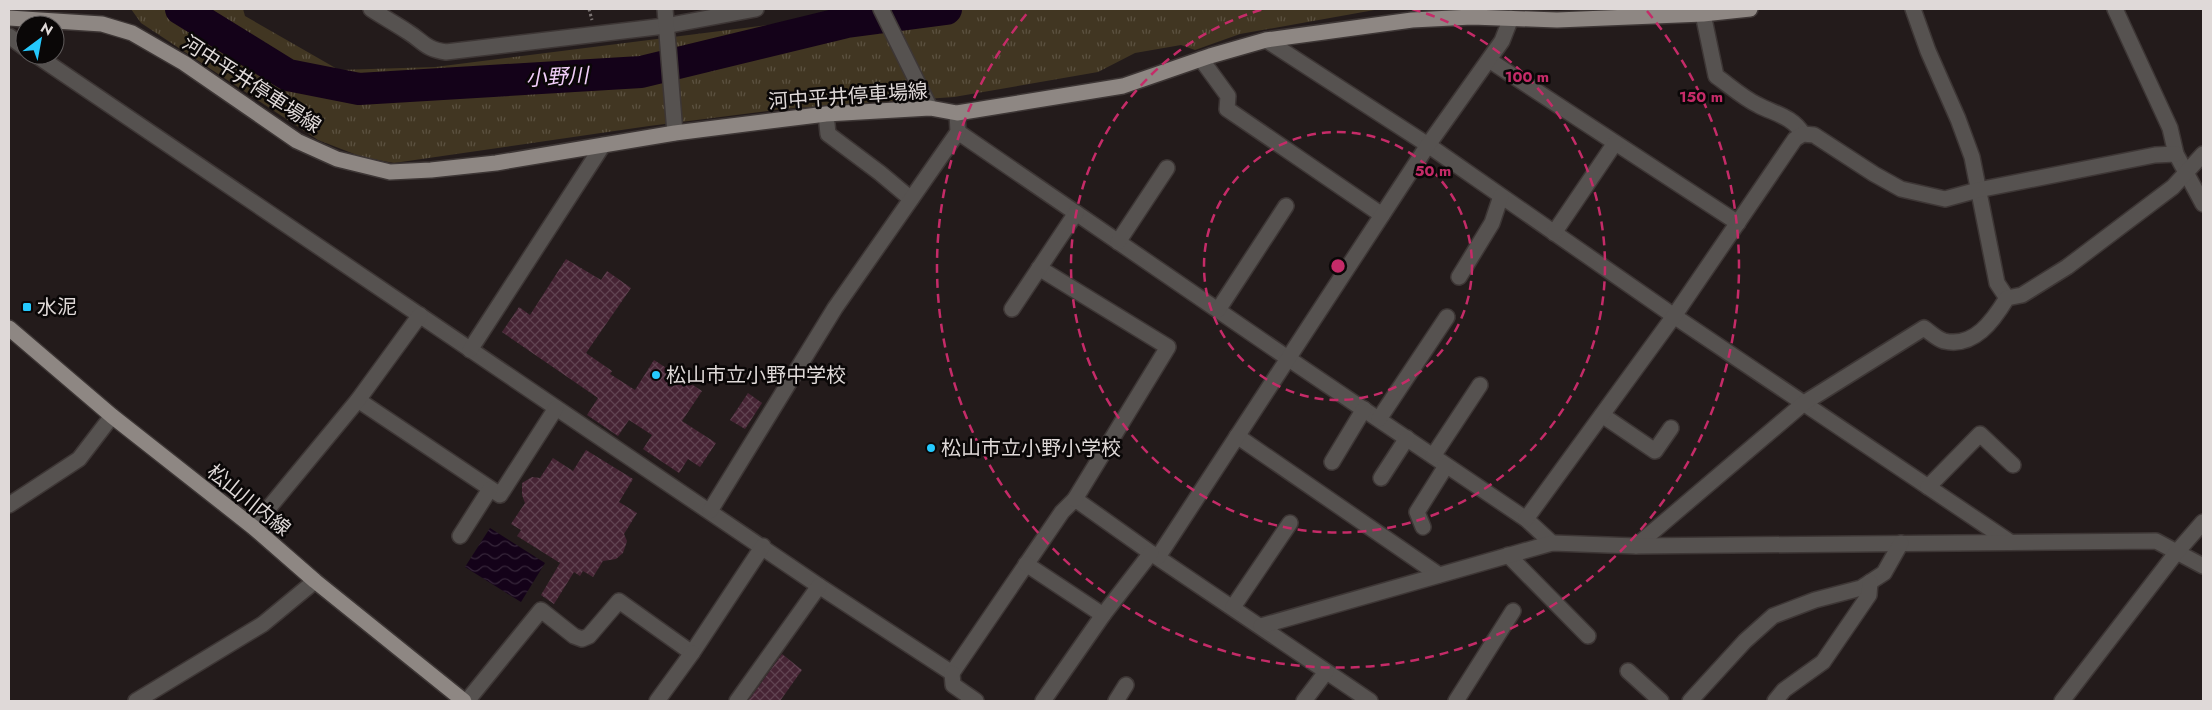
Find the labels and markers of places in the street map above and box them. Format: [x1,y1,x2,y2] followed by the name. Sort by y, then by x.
[1329,257,1347,275] centre of rings
[37,293,77,322] place label: 水泥
[21,301,33,313] marker: 水泥
[666,361,846,390] place label: 松山市立小野中学校
[650,369,662,381] marker: 松山市立小野中学校
[941,434,1121,463] place label: 松山市立小野小学校
[925,442,937,454] marker: 松山市立小野小学校

